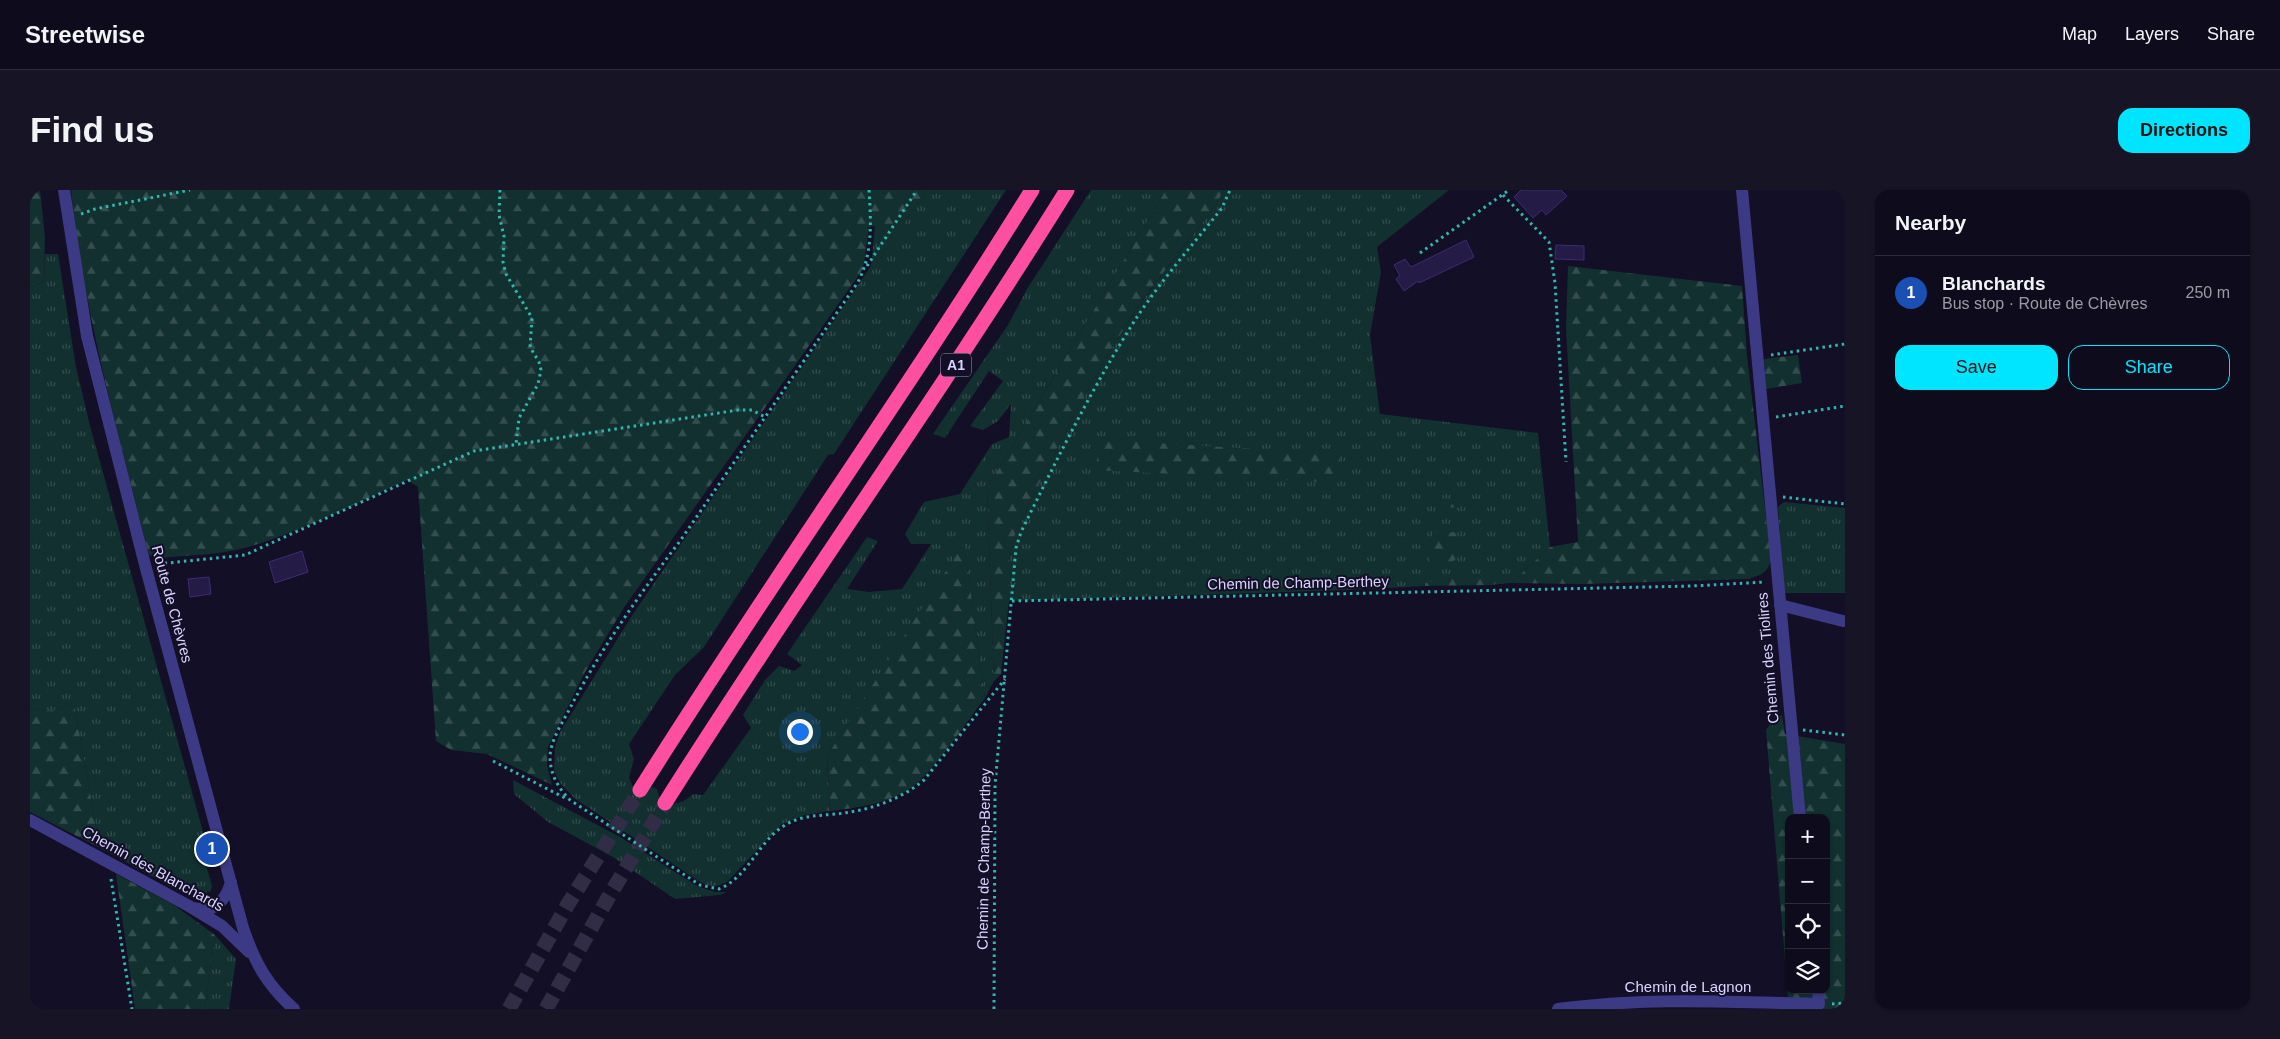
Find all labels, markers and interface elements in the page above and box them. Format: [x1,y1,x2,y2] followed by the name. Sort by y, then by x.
[25,21,145,48] text: Streetwise
[2062,24,2097,44] text: Map
[2125,24,2179,44] text: Layers
[2207,24,2255,44] text: Share
[2118,108,2250,153] button: Directions
[30,110,154,149] text: Find us
[1895,211,1966,234] text: Nearby
[1942,273,2045,294] text: Blanchards
[1907,284,1915,301] text: 1
[2186,284,2230,301] text: 250 m
[1942,295,2147,312] text: Bus stop · Route de Chèvres
[1895,345,2058,390] button: Save
[2068,345,2230,390] button: Share
[941,354,971,376] road number: A1
[149,543,196,664] street label: Route de Chèvres
[1207,572,1389,593] street label: Chemin de Champ-Berthey
[1753,592,1782,724] street label: Chemin des Tiolires
[787,719,813,745] your location
[973,767,994,950] street label: Chemin de Champ-Berthey
[1785,814,1830,994] map controls
[1785,814,1830,859] button: +
[79,823,227,915] street label: Chemin des Blanchards
[196,830,228,868] pin: 1
[1785,859,1830,904] button: −
[1785,904,1830,949] button: locate
[1785,949,1830,994] button: layers
[1625,978,1751,995] street label: Chemin de Lagnon

